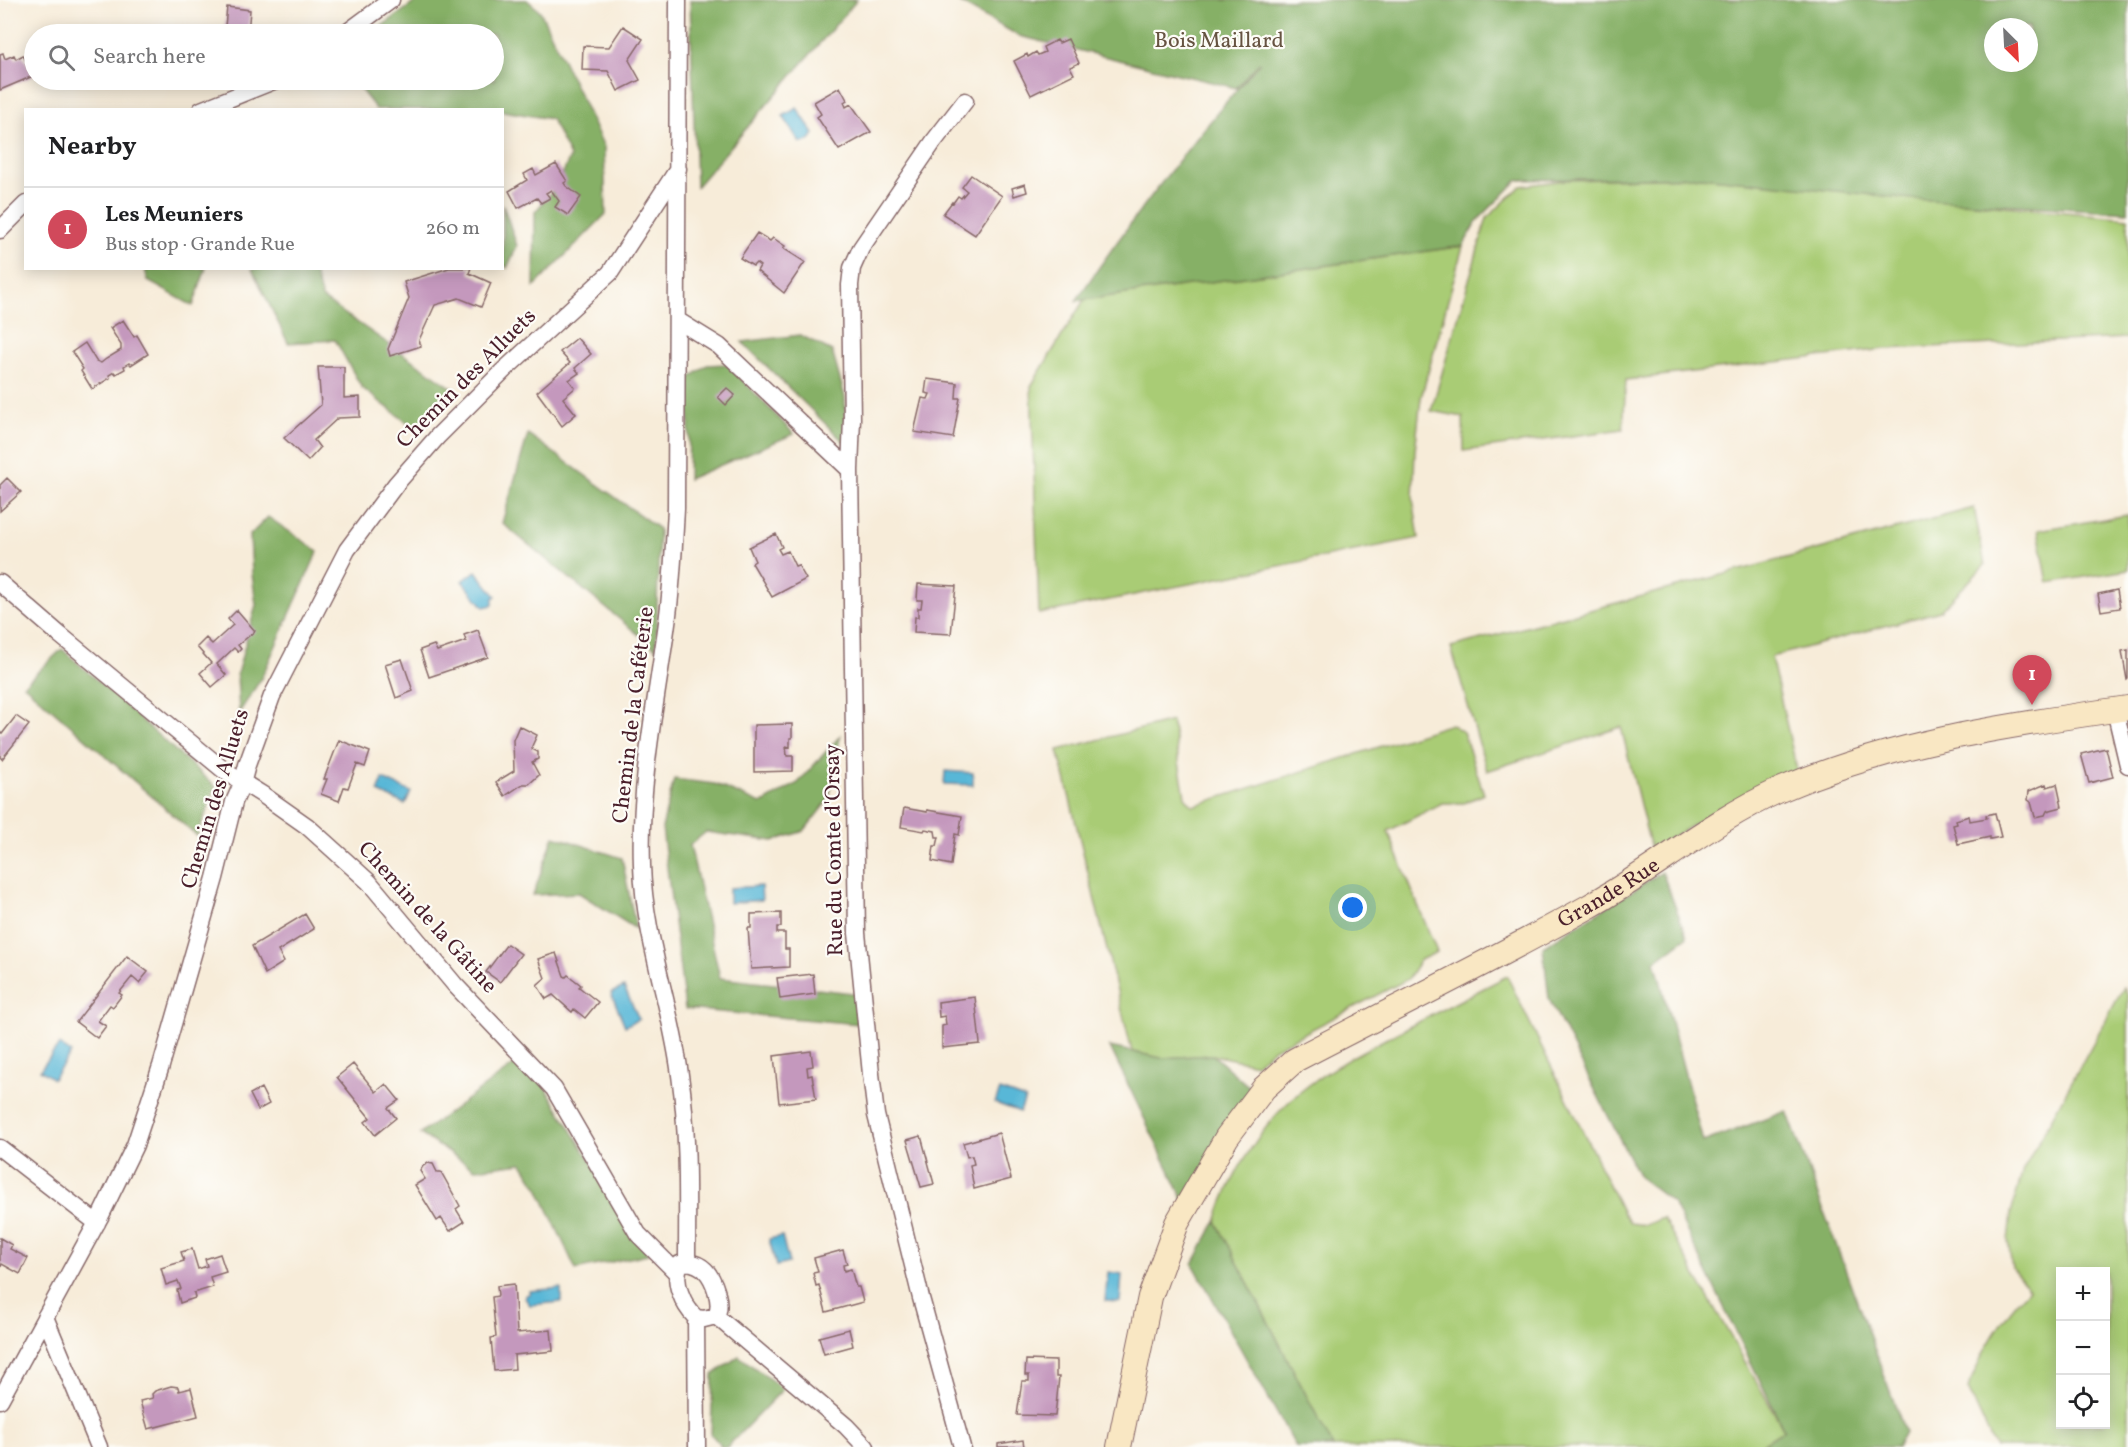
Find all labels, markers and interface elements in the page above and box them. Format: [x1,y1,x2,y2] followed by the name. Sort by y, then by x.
[1984,18,2038,72] north arrow
[24,24,504,90] search box
[1154,26,1284,57] park label: Bois Maillard
[45,41,78,74] icon: search
[93,42,206,73] text: Search here
[48,129,137,165] text: Nearby
[105,200,243,231] text: Les Meuniers
[63,215,72,243] text: 1
[425,215,480,243] text: 260 m
[105,231,295,259] text: Bus stop · Grande Rue
[390,302,544,456] street label: Chemin des Alluets
[605,605,663,825] street label: Chemin de la Caféterie
[2012,656,2052,705] pin: 1
[174,705,258,893] street label: Chemin des Alluets
[818,743,852,957] street label: Rue du Comte d'Orsay
[350,835,504,1001] street label: Chemin de la Gâtine
[1552,850,1666,936] street label: Grande Rue
[1338,893,1367,922] your location
[2056,1267,2110,1429] map controls
[2056,1267,2110,1321] button: +
[2056,1321,2110,1375] button: −
[2056,1375,2110,1429] button: locate

